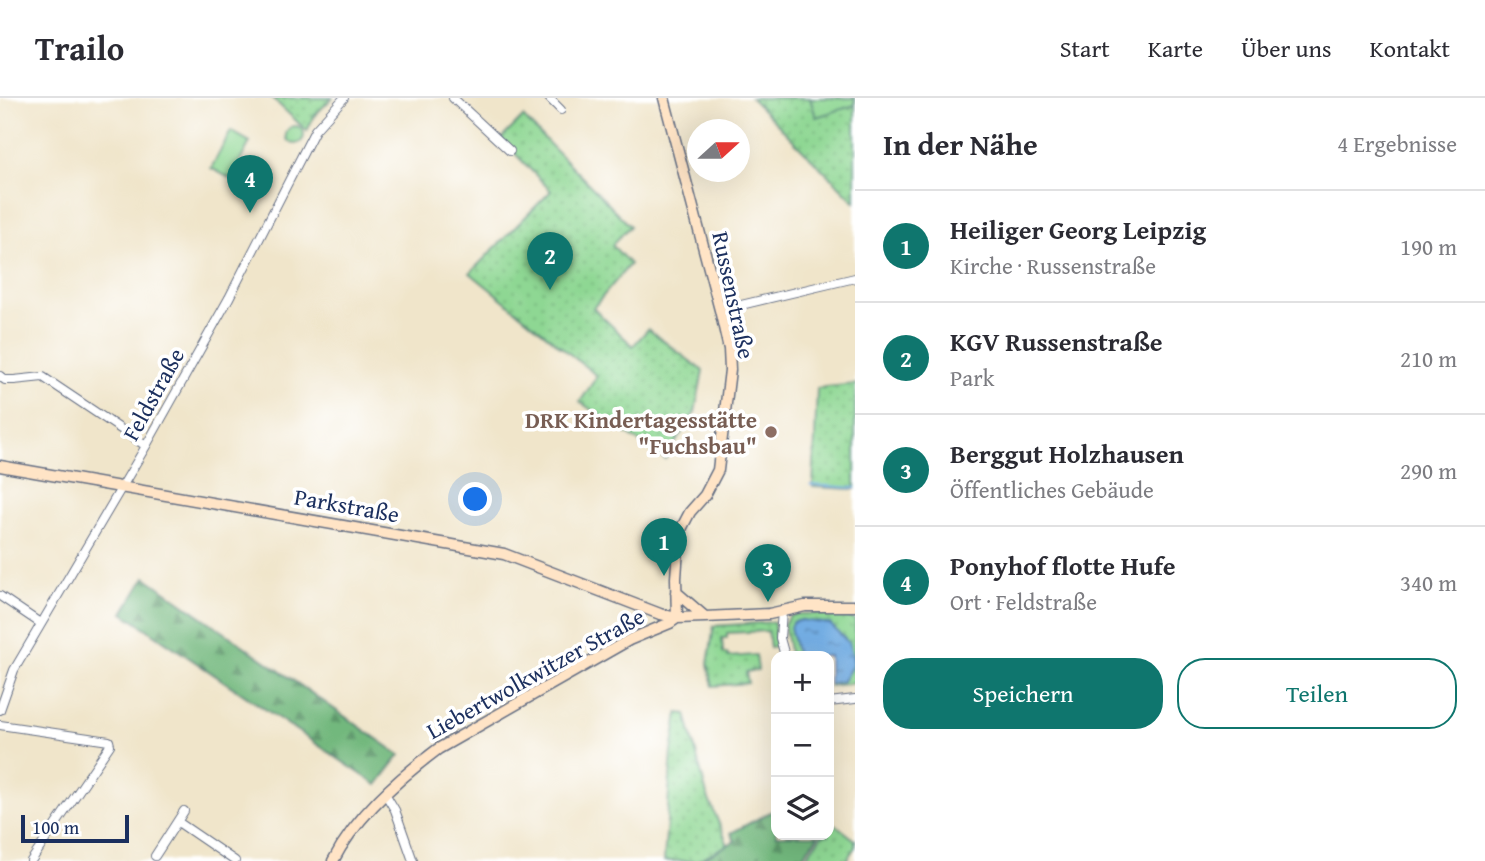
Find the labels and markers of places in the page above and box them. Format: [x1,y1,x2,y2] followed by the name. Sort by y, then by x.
[227,155,273,213] pin: 4
[527,232,573,290] pin: 2
[525,403,757,462] place label: DRK Kindertagesstätte "Fuchsbau"
[763,424,779,440] marker: DRK Kindertagesstätte "Fuchsbau"
[641,518,687,576] pin: 1
[745,544,791,602] pin: 3

